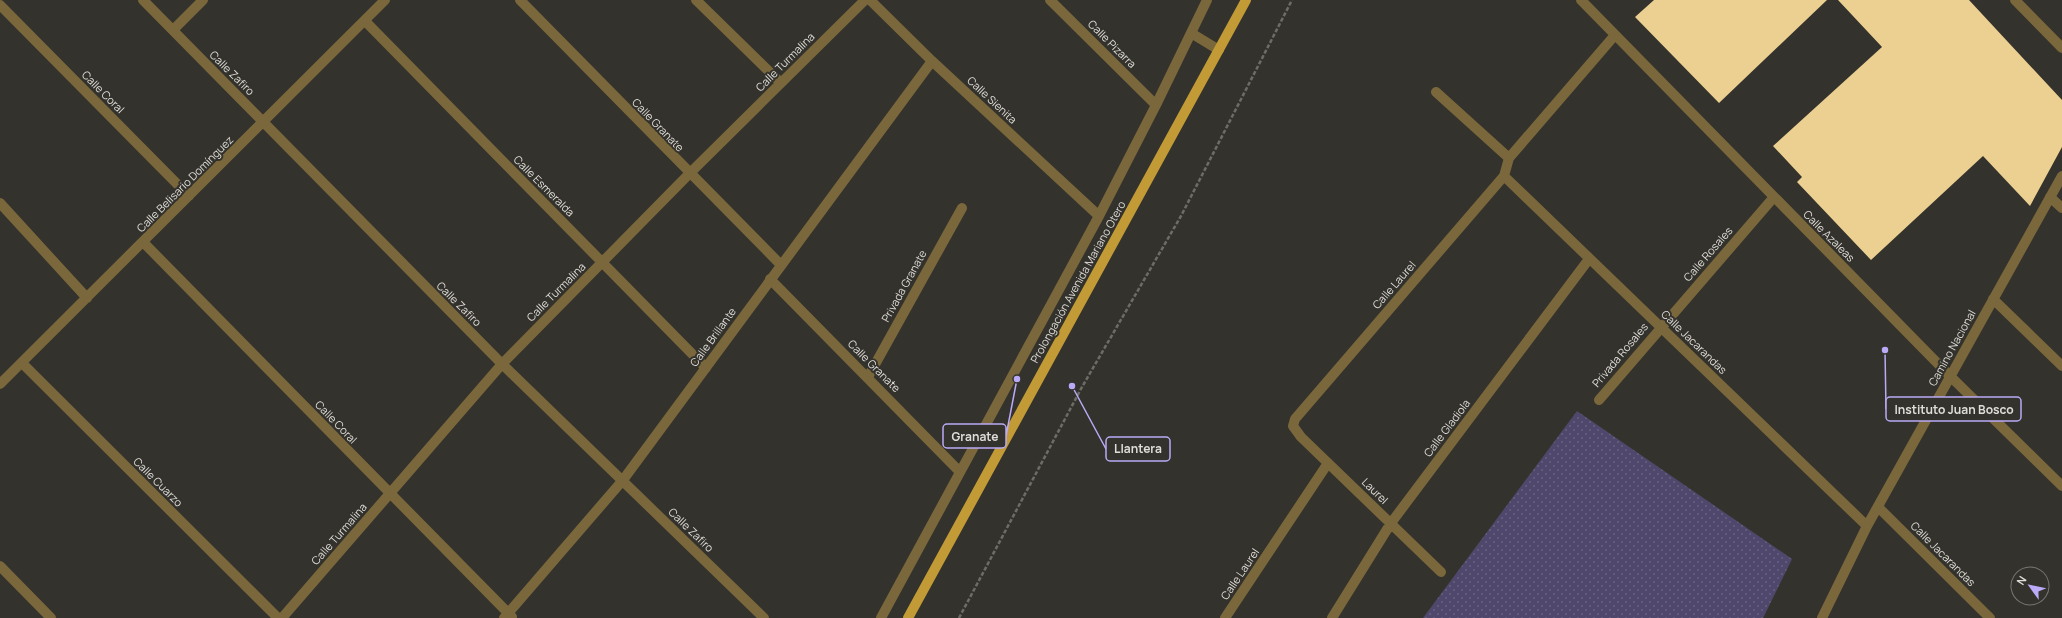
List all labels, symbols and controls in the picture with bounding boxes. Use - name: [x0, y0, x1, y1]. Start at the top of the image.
- street label: Calle Pizarra: [1085, 16, 1140, 71]
- street label: Calle Turmalina: [752, 29, 817, 94]
- street label: Calle Zafiro: [207, 47, 258, 99]
- street label: Calle Coral: [79, 67, 128, 116]
- street label: Calle Sienita: [964, 73, 1020, 127]
- street label: Calle Granate: [629, 95, 688, 155]
- street label: Calle Belisario Domínguez: [133, 132, 236, 235]
- street label: Calle Esmeralda: [511, 152, 578, 219]
- street label: Prolongación Avenida Mariano Otero: [1027, 198, 1129, 366]
- street label: Calle Azaleas: [1800, 207, 1859, 265]
- street label: Calle Rosales: [1680, 223, 1736, 284]
- street label: Privada Granate: [878, 247, 930, 324]
- street label: Calle Laurel: [1369, 258, 1419, 312]
- street label: Calle Turmalina: [523, 259, 588, 324]
- street label: Calle Zafiro: [434, 278, 485, 330]
- street label: Calle Brillante: [686, 304, 739, 369]
- street label: Calle Jacarandas: [1658, 306, 1731, 377]
- street label: Camino Nacional: [1924, 307, 1979, 389]
- street label: Privada Rosales: [1588, 319, 1651, 390]
- street label: Calle Granate: [845, 336, 904, 396]
- street label: Calle Gladiola: [1420, 396, 1473, 460]
- street label: Calle Coral: [312, 397, 361, 446]
- callout: Instituto Juan Bosco: [1886, 397, 2021, 421]
- text: Instituto Juan Bosco: [1894, 401, 2014, 418]
- callout: Granate: [943, 424, 1006, 448]
- text: Granate: [952, 428, 998, 445]
- callout: Llantera: [1106, 437, 1170, 461]
- text: Llantera: [1114, 440, 1162, 457]
- street label: Calle Cuarzo: [130, 454, 187, 510]
- street label: Laurel: [1359, 474, 1392, 507]
- street label: Calle Turmalina: [308, 500, 370, 568]
- street label: Calle Zafiro: [665, 504, 718, 555]
- street label: Calle Jacarandas: [1908, 518, 1979, 589]
- street label: Calle Laurel: [1217, 545, 1262, 602]
- north arrow: [2010, 566, 2050, 606]
- text: N: [2013, 573, 2030, 588]

